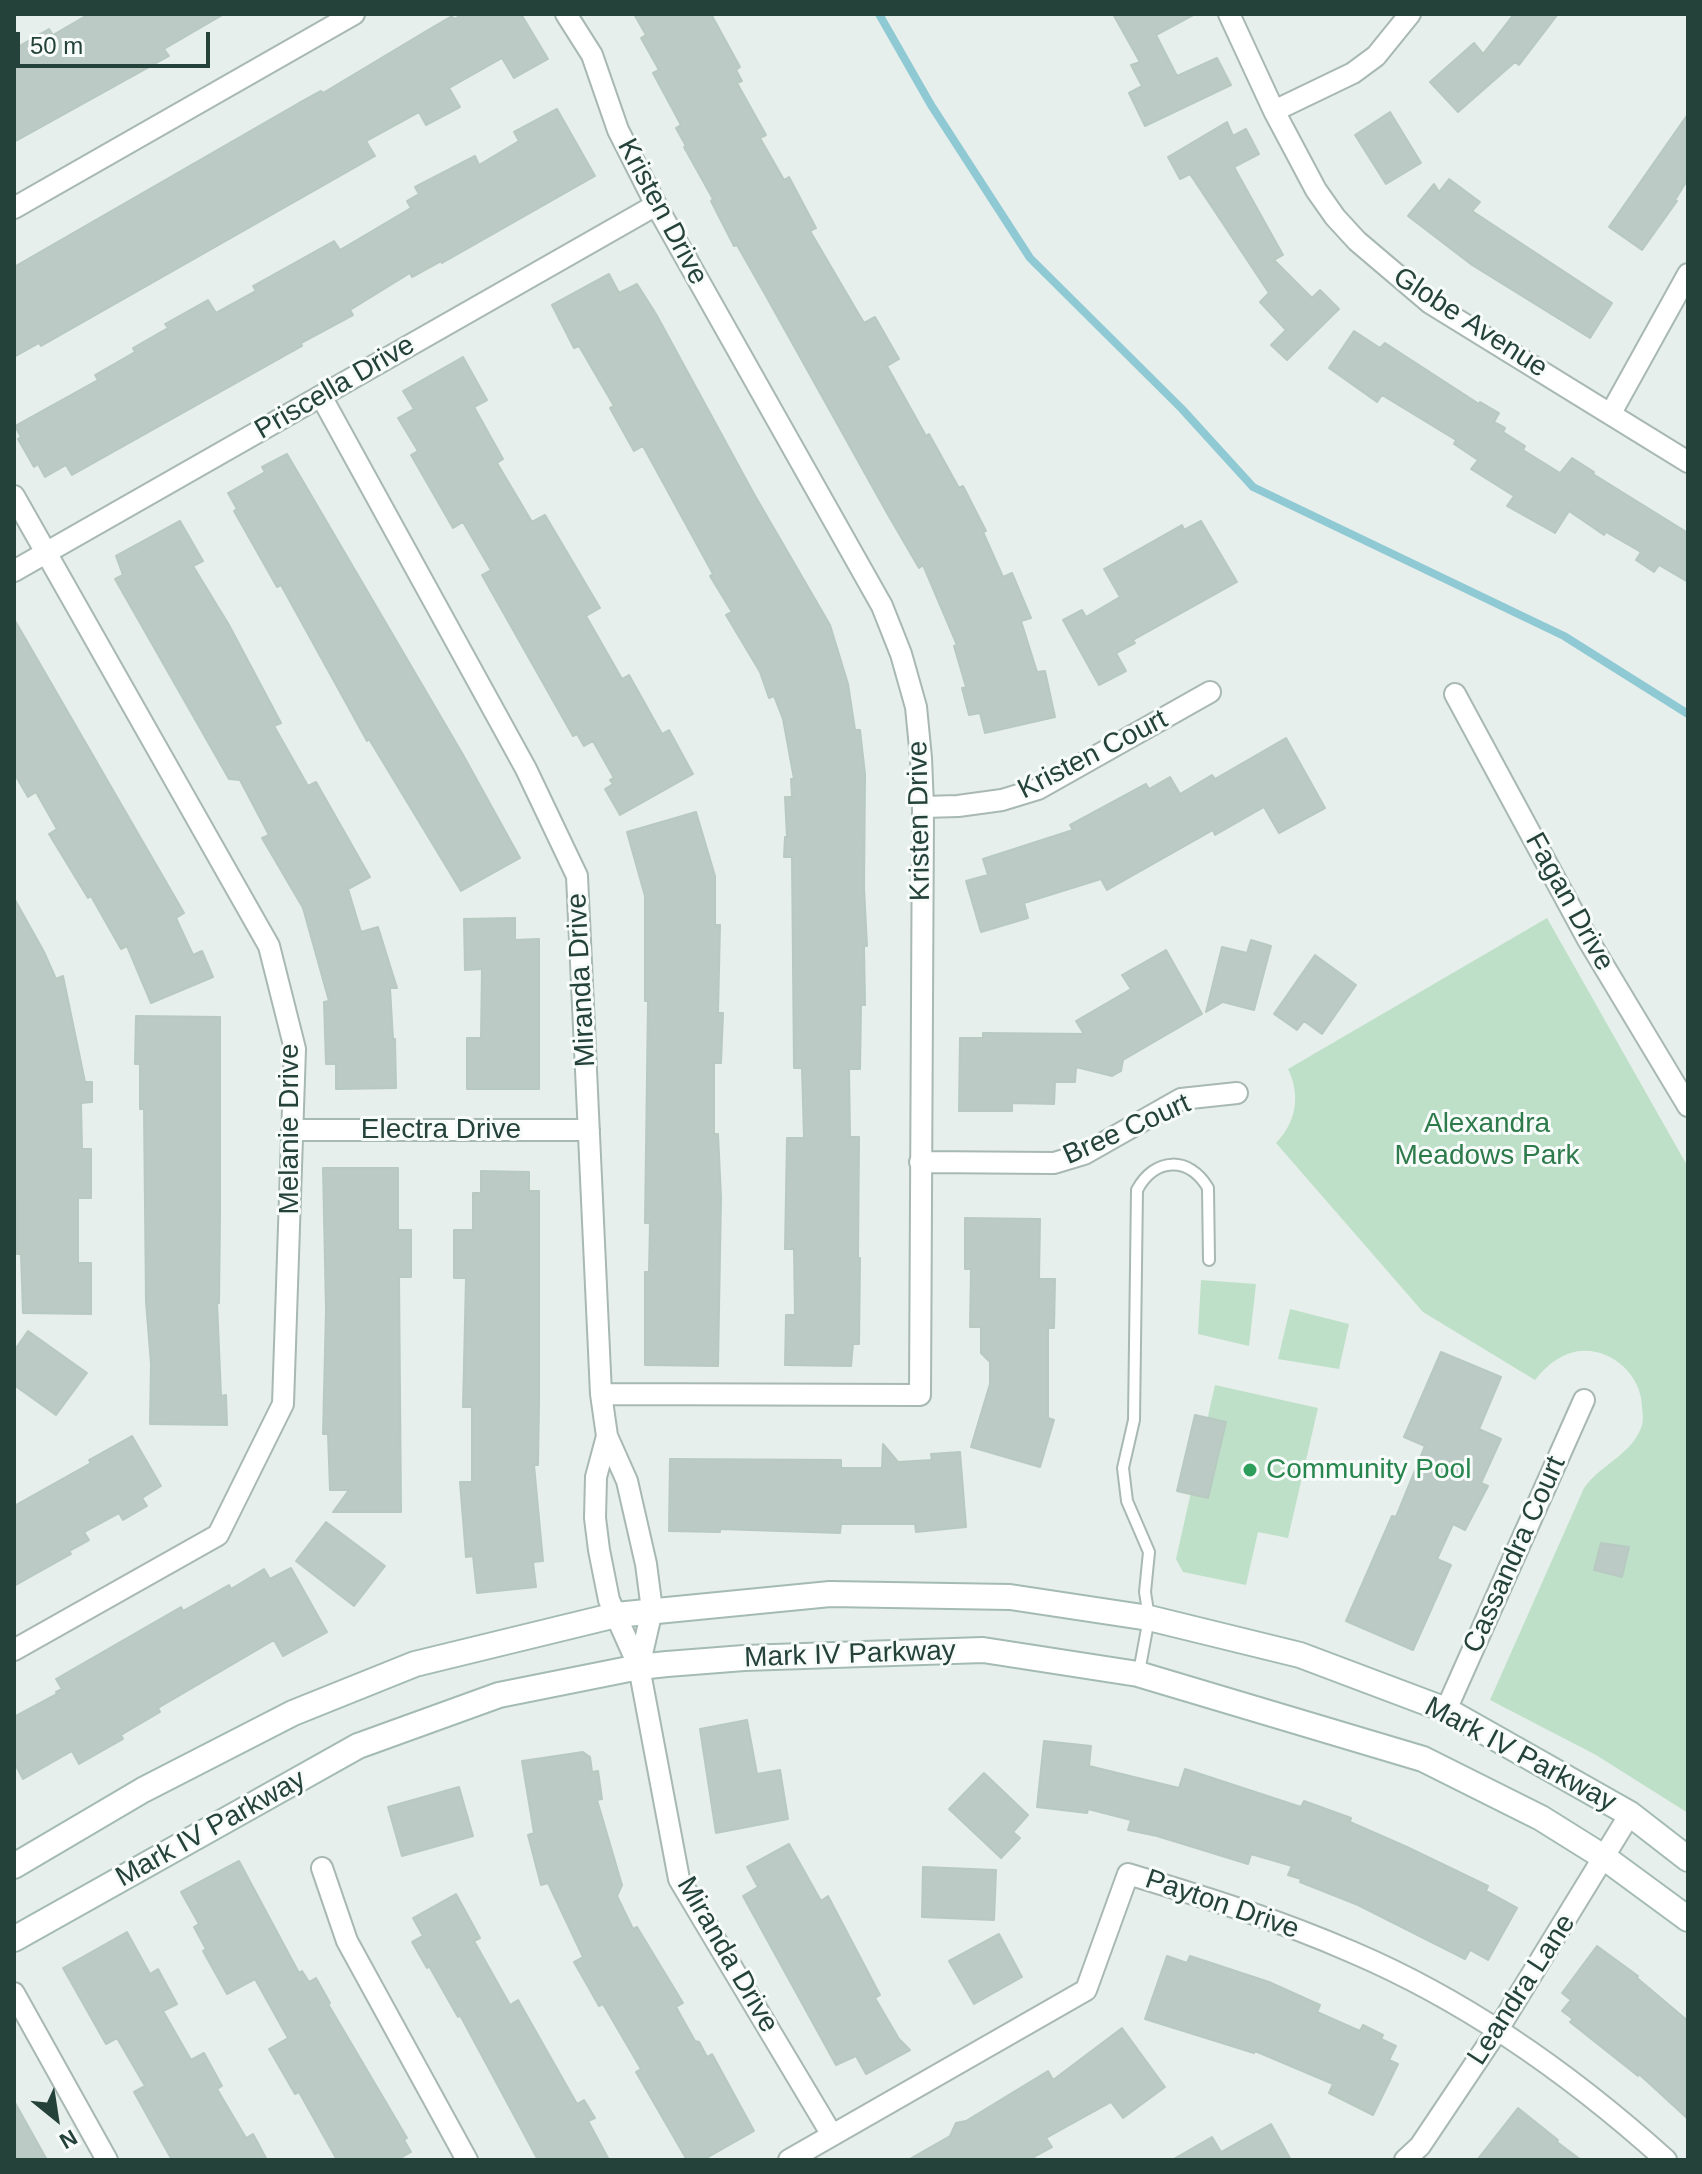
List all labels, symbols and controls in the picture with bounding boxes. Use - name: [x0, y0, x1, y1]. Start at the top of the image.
- scale bar: [20, 16, 214, 66]
- text: 50 m: [30, 32, 83, 59]
- street label: Kristen Drive: [610, 133, 714, 291]
- street label: Globe Avenue: [1387, 261, 1553, 385]
- street label: Priscella Drive: [249, 329, 421, 447]
- street label: Kristen Court: [1013, 703, 1173, 807]
- street label: Kristen Drive: [902, 741, 938, 901]
- street label: Fagan Drive: [1517, 827, 1621, 977]
- street label: Miranda Drive: [561, 892, 603, 1068]
- street label: Melanie Drive: [273, 1043, 307, 1215]
- street label: Bree Court: [1058, 1087, 1196, 1173]
- park label: Alexandra Meadows Park: [1394, 1107, 1580, 1173]
- street label: Electra Drive: [361, 1113, 521, 1147]
- street label: Cassandra Court: [1457, 1451, 1573, 1659]
- place label: Community Pool: [1266, 1453, 1471, 1487]
- marker: Community Pool: [1241, 1461, 1259, 1479]
- street label: Mark IV Parkway: [744, 1635, 956, 1675]
- street label: Mark IV Parkway: [1419, 1690, 1621, 1820]
- street label: Mark IV Parkway: [110, 1763, 312, 1895]
- street label: Payton Drive: [1141, 1863, 1303, 1947]
- street label: Miranda Drive: [669, 1871, 785, 2039]
- street label: Leandra Lane: [1461, 1908, 1583, 2072]
- north arrow: [16, 2078, 96, 2158]
- text: N: [55, 2124, 81, 2154]

